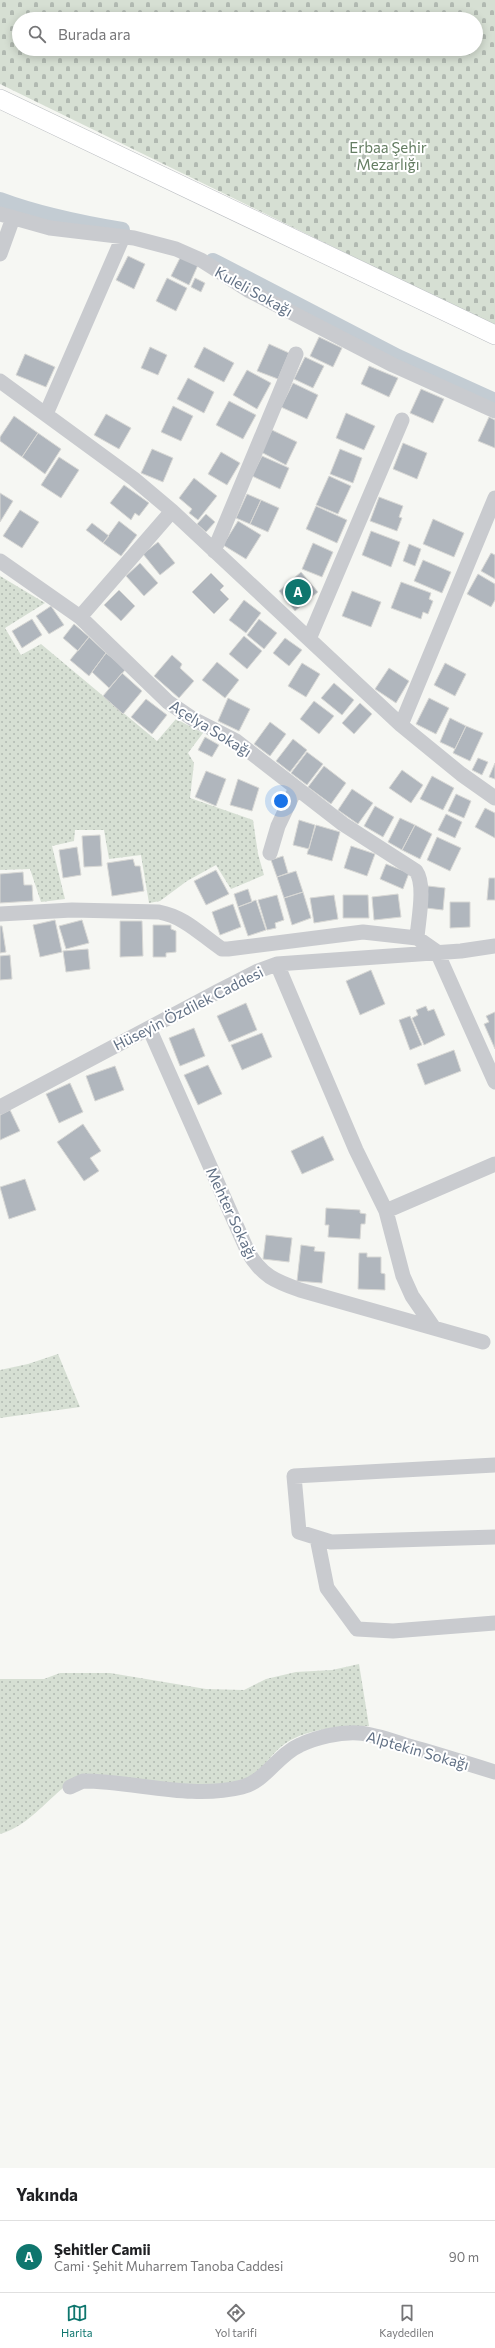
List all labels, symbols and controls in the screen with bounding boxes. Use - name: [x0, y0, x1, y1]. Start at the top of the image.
- search box: [12, 12, 483, 56]
- icon: search: [26, 23, 48, 45]
- text: Burada ara: [58, 25, 131, 43]
- park label: Erbaa Şehir Mezarlığı: [349, 138, 427, 173]
- street label: Kuleli Sokağı: [212, 262, 296, 320]
- pin: A: [285, 577, 311, 607]
- street label: Açelya Sokağı: [167, 696, 255, 760]
- your location: [271, 791, 291, 811]
- street label: Hüseyin Özdilek Caddesi: [110, 962, 266, 1054]
- street label: Mehter Sokağı: [203, 1164, 261, 1262]
- street label: Alptekin Sokağı: [365, 1727, 471, 1773]
- text: Yakında: [16, 2184, 78, 2205]
- text: Şehitler Camii: [54, 2240, 151, 2258]
- text: A: [24, 2249, 34, 2265]
- text: 90 m: [449, 2249, 479, 2265]
- text: Cami · Şehit Muharrem Tanoba Caddesi: [54, 2258, 283, 2274]
- tab: Harita: [61, 2302, 93, 2339]
- tab: Yol tarifi: [215, 2302, 257, 2339]
- tab: Kaydedilen: [379, 2302, 434, 2339]

